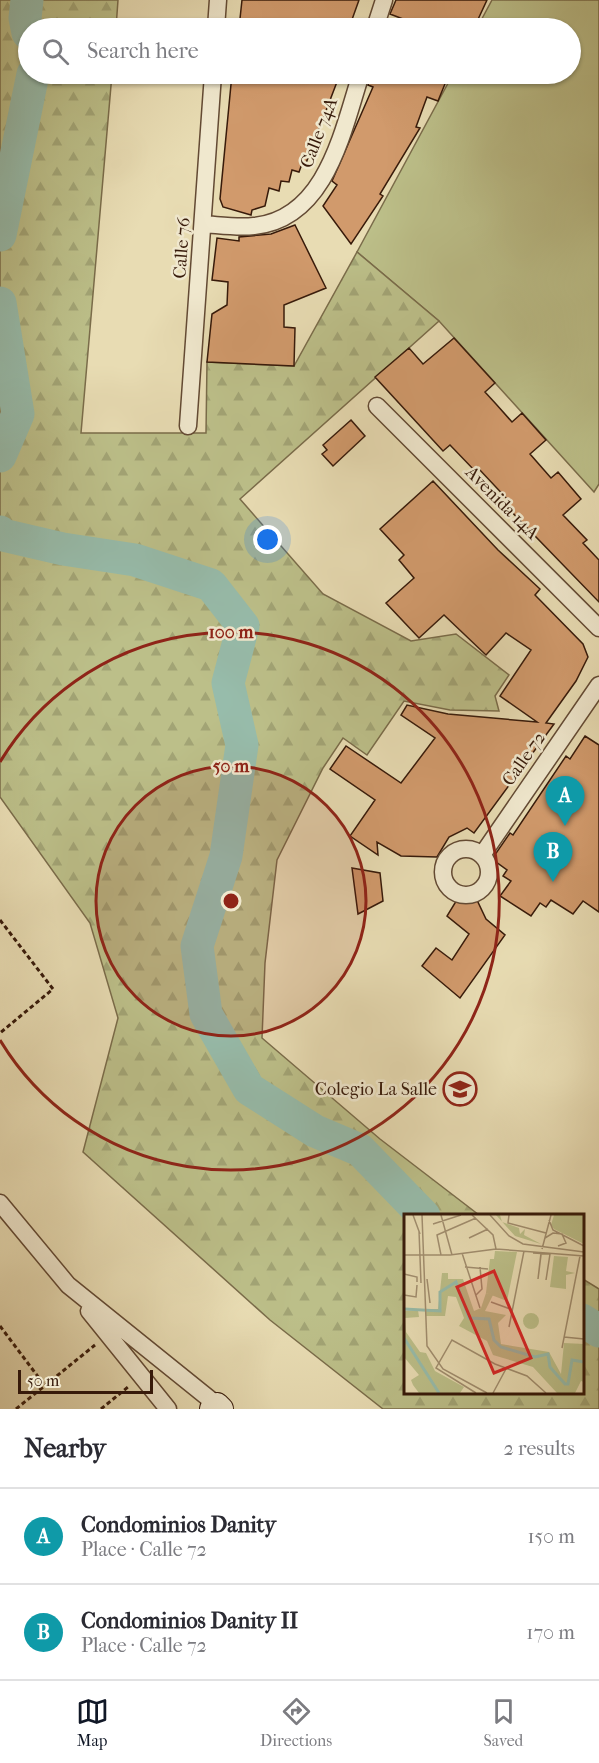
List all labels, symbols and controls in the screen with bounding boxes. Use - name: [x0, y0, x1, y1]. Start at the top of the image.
- search box: [18, 18, 581, 84]
- icon: search: [39, 35, 72, 68]
- text: Search here: [87, 38, 199, 64]
- street label: Calle 74A: [296, 95, 342, 171]
- street label: Calle 76: [169, 216, 195, 279]
- street label: Avenida 14A: [460, 461, 543, 544]
- your location: [253, 525, 282, 554]
- text: 100 m: [208, 622, 255, 643]
- street label: Calle 72: [498, 728, 550, 790]
- text: 50 m: [213, 756, 250, 777]
- pin: A: [546, 776, 584, 826]
- pin: B: [534, 832, 572, 882]
- centre of rings: [221, 891, 241, 911]
- school or university icon: Colegio La Salle: [442, 1071, 478, 1107]
- place label: Colegio La Salle: [315, 1079, 437, 1100]
- inset map: [404, 1214, 584, 1394]
- scale bar: [18, 1367, 153, 1394]
- text: 50 m: [27, 1371, 59, 1390]
- text: Nearby: [24, 1433, 106, 1464]
- text: 2 results: [504, 1437, 575, 1460]
- text: Condominios Danity: [81, 1512, 276, 1538]
- text: A: [37, 1525, 50, 1548]
- text: 150 m: [527, 1525, 575, 1548]
- text: Place · Calle 72: [81, 1538, 207, 1561]
- text: Condominios Danity II: [81, 1608, 298, 1634]
- text: B: [37, 1621, 50, 1644]
- text: 170 m: [526, 1621, 575, 1644]
- text: Place · Calle 72: [81, 1634, 207, 1657]
- tab: Map: [76, 1695, 109, 1750]
- tab: Directions: [260, 1695, 332, 1750]
- tab: Saved: [484, 1695, 523, 1750]

